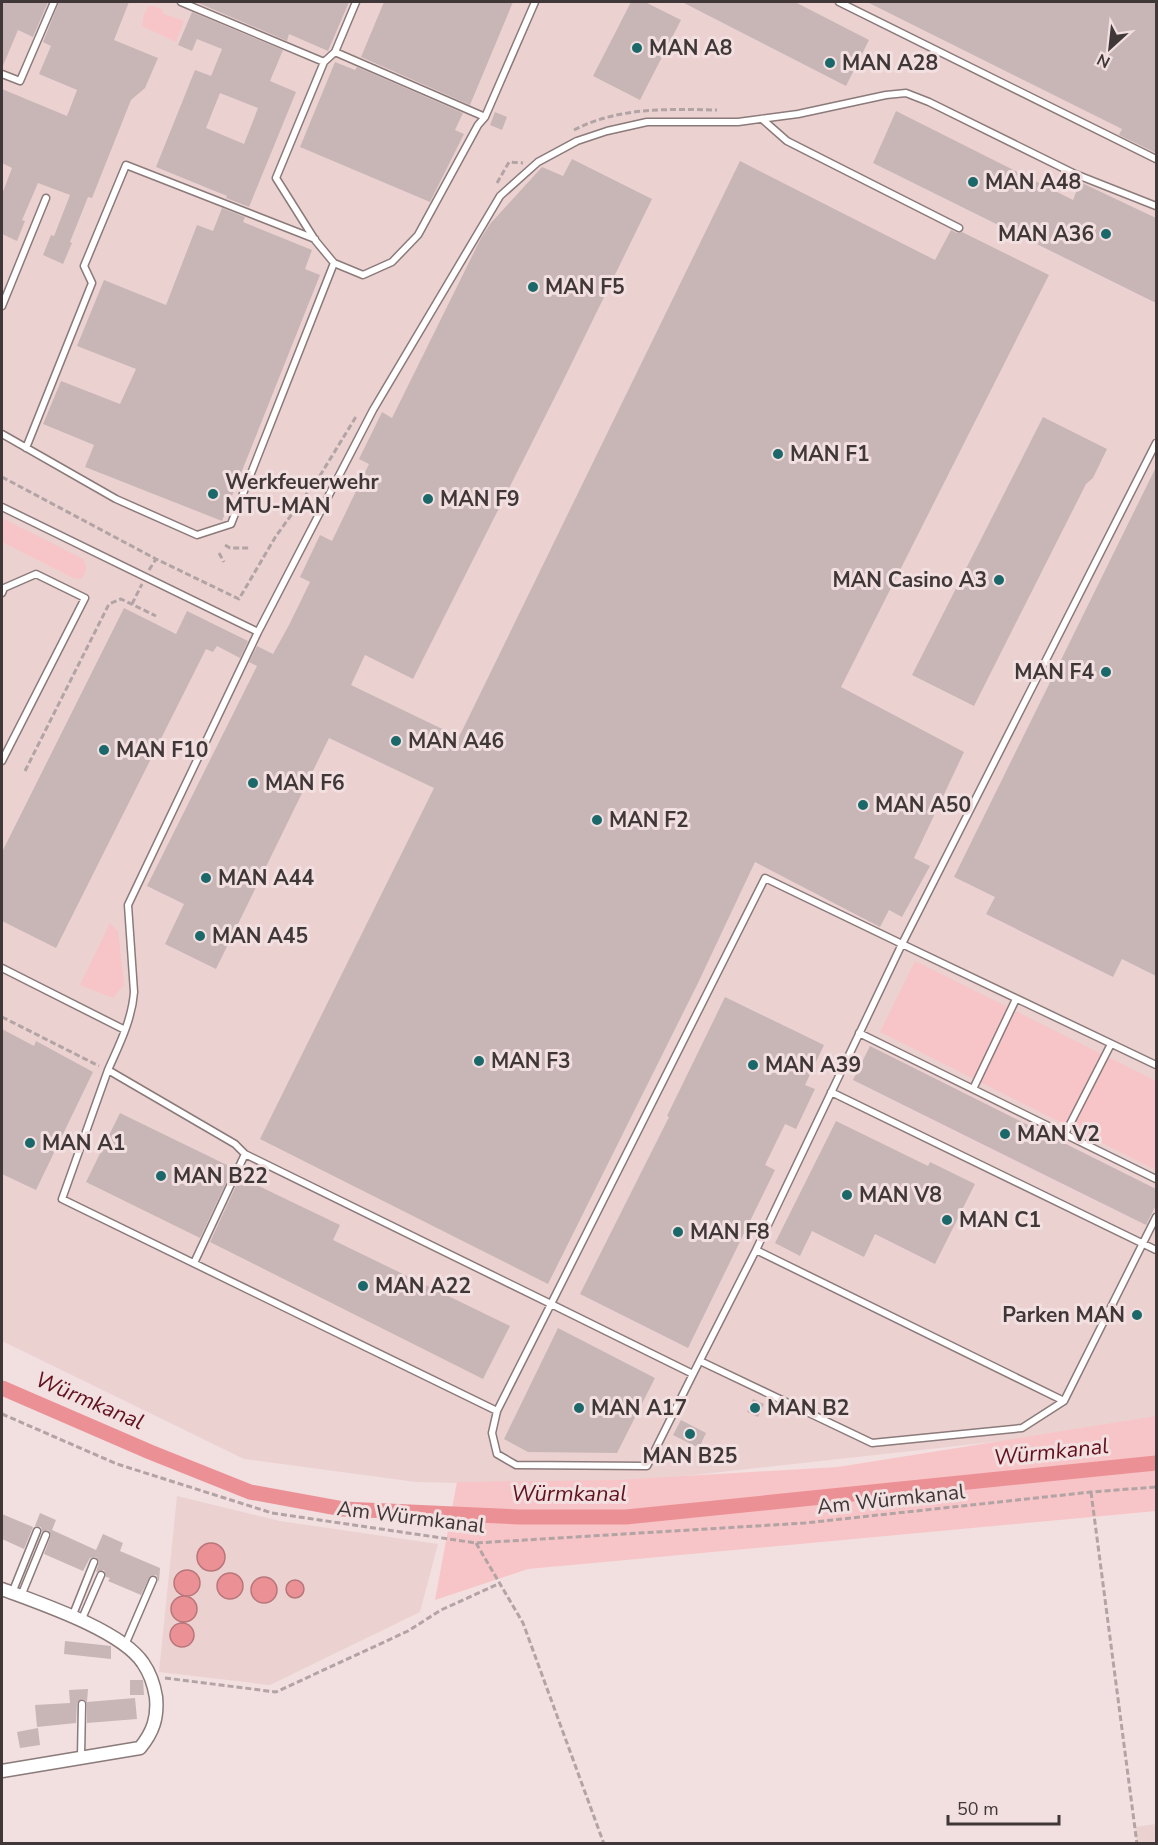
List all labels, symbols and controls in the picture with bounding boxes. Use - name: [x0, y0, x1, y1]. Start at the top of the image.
- north arrow: [1080, 18, 1140, 78]
- place label: MAN A8: [649, 34, 732, 62]
- marker: MAN A8: [630, 41, 644, 55]
- text: N: [1093, 48, 1114, 73]
- place label: MAN A28: [842, 49, 938, 77]
- marker: MAN A28: [823, 56, 837, 70]
- place label: MAN A48: [985, 168, 1081, 196]
- marker: MAN A48: [966, 175, 980, 189]
- place label: MAN A36: [998, 220, 1094, 248]
- marker: MAN A36: [1099, 227, 1113, 241]
- place label: MAN F5: [545, 273, 625, 301]
- marker: MAN F5: [526, 280, 540, 294]
- place label: MAN F1: [790, 440, 870, 468]
- marker: MAN F1: [771, 447, 785, 461]
- place label: Werkfeuerwehr MTU-MAN: [225, 468, 379, 520]
- place label: MAN F9: [440, 485, 520, 513]
- marker: Werkfeuerwehr MTU-MAN: [206, 487, 220, 501]
- marker: MAN F9: [421, 492, 435, 506]
- place label: MAN Casino A3: [833, 566, 987, 594]
- marker: MAN Casino A3: [992, 573, 1006, 587]
- place label: MAN F4: [1014, 658, 1094, 686]
- marker: MAN F4: [1099, 665, 1113, 679]
- place label: MAN A46: [408, 727, 504, 755]
- marker: MAN A46: [389, 734, 403, 748]
- place label: MAN F10: [116, 736, 208, 764]
- marker: MAN F10: [97, 743, 111, 757]
- place label: MAN F6: [265, 769, 345, 797]
- marker: MAN F6: [246, 776, 260, 790]
- place label: MAN A50: [875, 791, 971, 819]
- marker: MAN A50: [856, 798, 870, 812]
- place label: MAN F2: [609, 806, 689, 834]
- marker: MAN F2: [590, 813, 604, 827]
- place label: MAN A44: [218, 864, 314, 892]
- marker: MAN A44: [199, 871, 213, 885]
- place label: MAN A45: [212, 922, 308, 950]
- marker: MAN A45: [193, 929, 207, 943]
- place label: MAN F3: [491, 1047, 571, 1075]
- place label: MAN A39: [765, 1051, 861, 1079]
- marker: MAN F3: [472, 1054, 486, 1068]
- marker: MAN A39: [746, 1058, 760, 1072]
- place label: MAN V2: [1017, 1120, 1100, 1148]
- marker: MAN V2: [998, 1127, 1012, 1141]
- place label: MAN A1: [42, 1129, 125, 1157]
- marker: MAN A1: [23, 1136, 37, 1150]
- place label: MAN B22: [173, 1162, 268, 1190]
- marker: MAN B22: [154, 1169, 168, 1183]
- place label: MAN V8: [859, 1181, 942, 1209]
- marker: MAN V8: [840, 1188, 854, 1202]
- place label: MAN C1: [959, 1206, 1041, 1234]
- marker: MAN C1: [940, 1213, 954, 1227]
- place label: MAN F8: [690, 1218, 770, 1246]
- marker: MAN F8: [671, 1225, 685, 1239]
- place label: MAN A22: [375, 1272, 471, 1300]
- marker: MAN A22: [356, 1279, 370, 1293]
- place label: Parken MAN: [1002, 1301, 1125, 1329]
- marker: Parken MAN: [1130, 1308, 1144, 1322]
- water label: Würmkanal: [31, 1365, 149, 1437]
- place label: MAN A17: [591, 1394, 687, 1422]
- place label: MAN B2: [767, 1394, 849, 1422]
- marker: MAN A17: [572, 1401, 586, 1415]
- marker: MAN B2: [748, 1401, 762, 1415]
- marker: MAN B25: [683, 1427, 697, 1441]
- water label: Würmkanal: [992, 1431, 1110, 1473]
- place label: MAN B25: [643, 1442, 737, 1470]
- street label: Am Würmkanal: [816, 1477, 967, 1521]
- water label: Würmkanal: [511, 1479, 627, 1509]
- street label: Am Würmkanal: [335, 1494, 487, 1540]
- scale bar: [948, 1788, 1059, 1826]
- text: 50 m: [957, 1797, 999, 1821]

